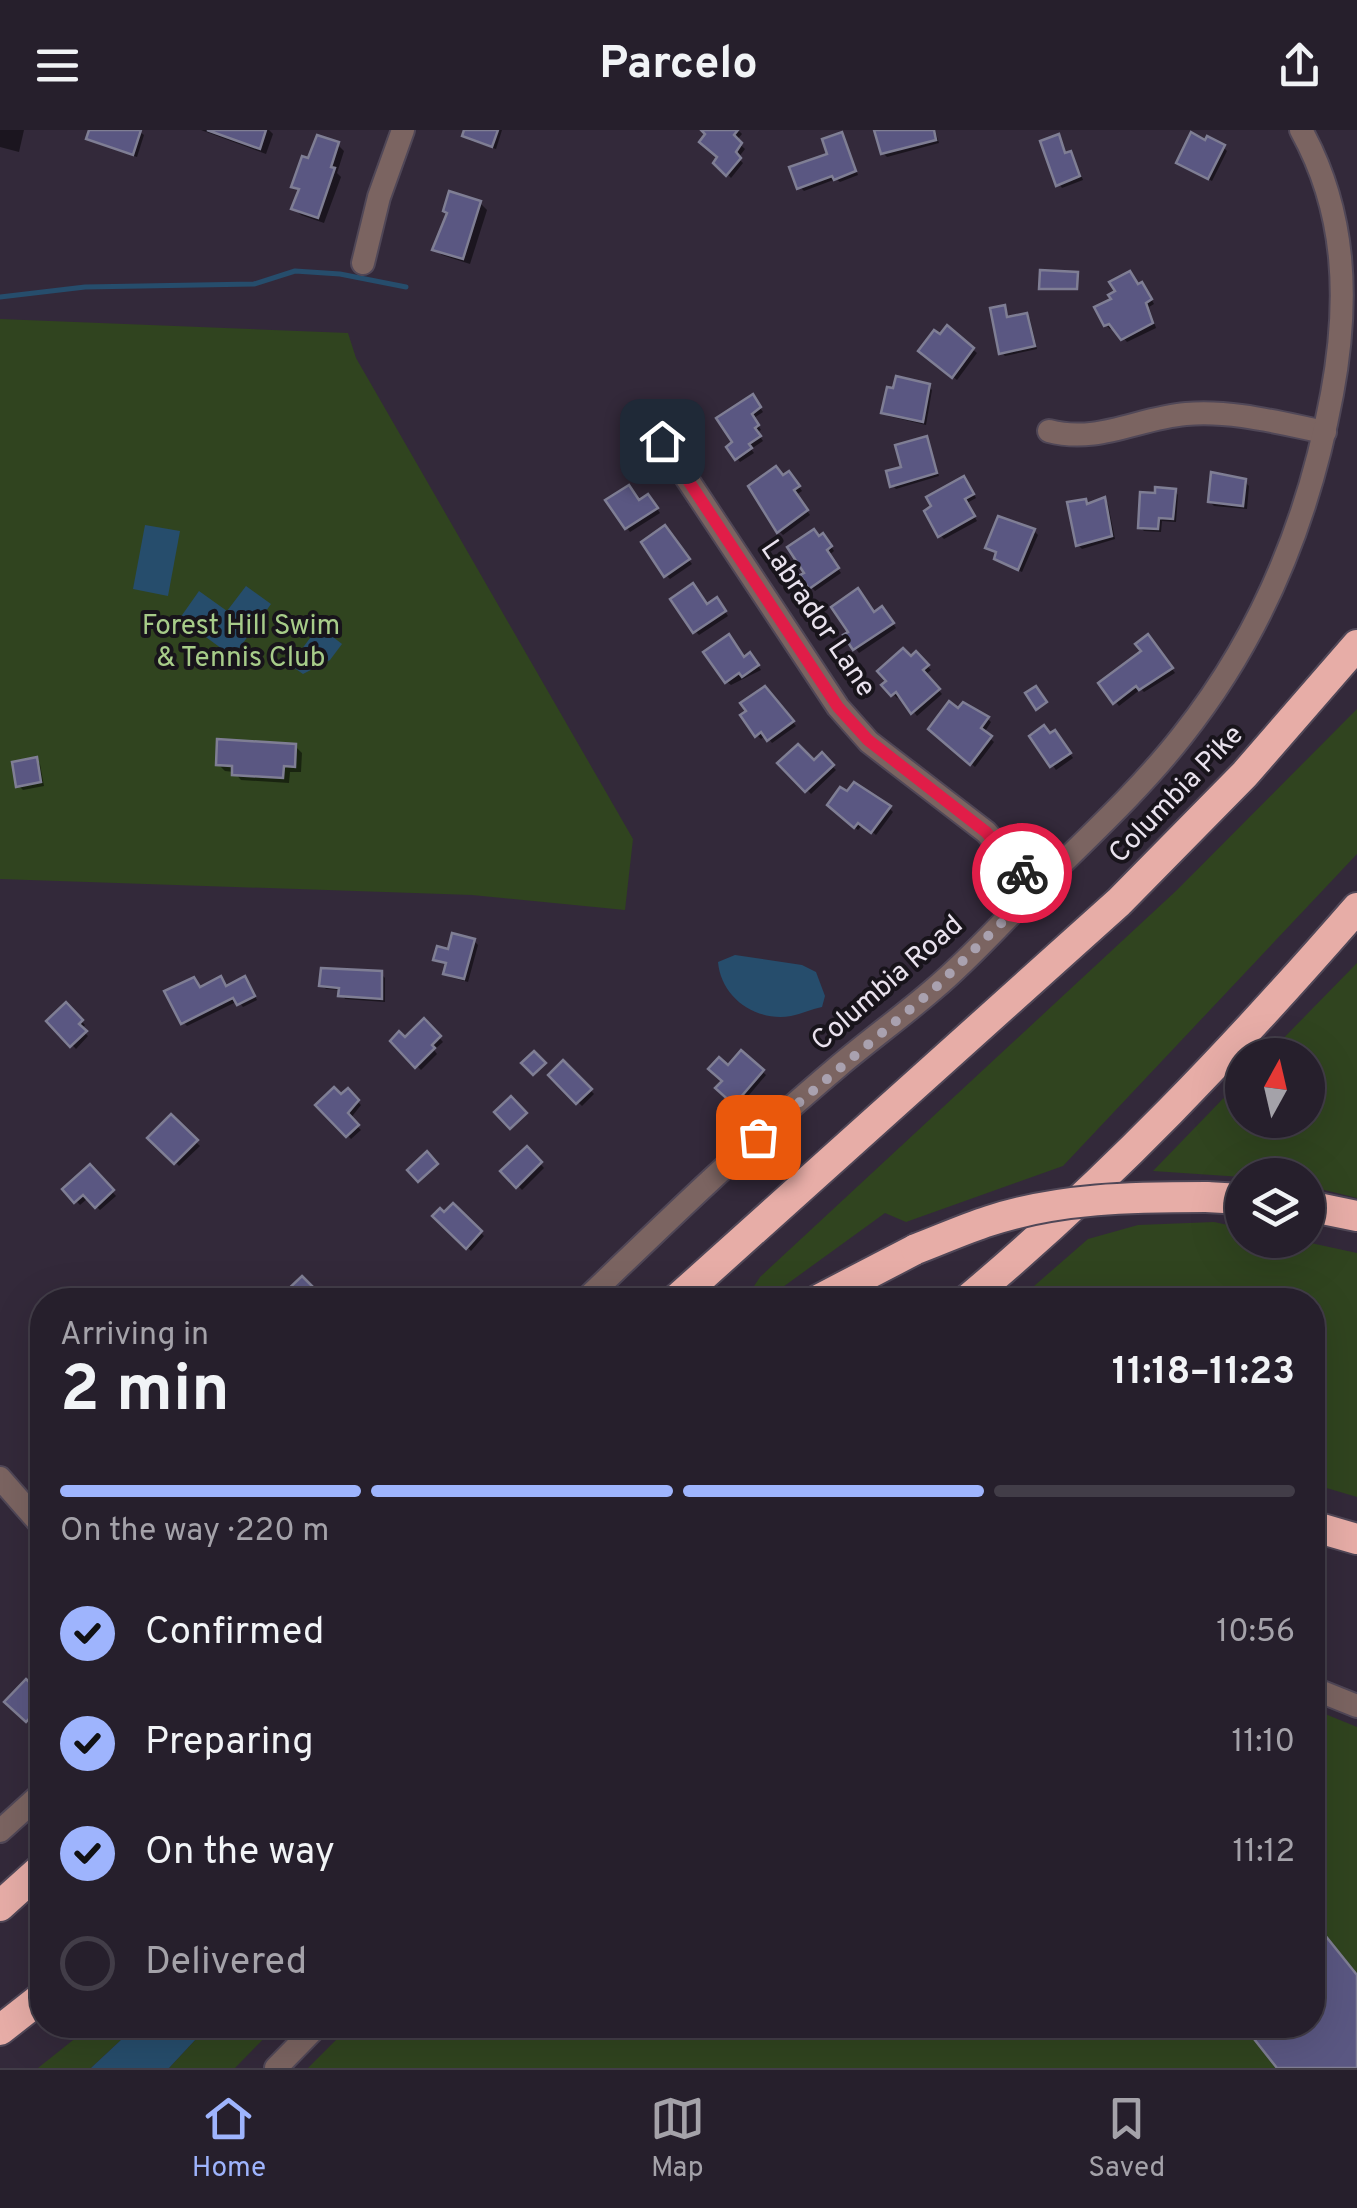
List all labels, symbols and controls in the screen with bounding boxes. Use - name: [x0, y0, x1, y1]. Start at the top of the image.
- text: Parcelo: [599, 37, 758, 94]
- icon: menu: [30, 38, 85, 93]
- icon: share: [1272, 38, 1327, 93]
- pin: [620, 399, 705, 484]
- icon: home: [635, 414, 690, 469]
- street label: Labrador Lane: [751, 533, 883, 705]
- park label: Forest Hill Swim & Tennis Club: [142, 609, 340, 677]
- street label: Columbia Pike: [1102, 718, 1252, 872]
- courier: [972, 823, 1072, 923]
- icon: bike: [995, 846, 1050, 901]
- street label: Columbia Road: [805, 908, 971, 1060]
- north arrow: [1225, 1038, 1325, 1138]
- map controls: [1225, 1038, 1325, 1258]
- pin: [716, 1095, 801, 1180]
- icon: bag: [731, 1110, 786, 1165]
- button: layers: [1225, 1158, 1325, 1258]
- text: Arriving in: [60, 1316, 209, 1356]
- text: 11:18–11:23: [1112, 1349, 1295, 1398]
- text: 2 min: [60, 1352, 230, 1434]
- text: On the way · 220 m: [60, 1512, 329, 1552]
- icon: check: [60, 1606, 115, 1661]
- text: Confirmed: [145, 1609, 324, 1658]
- text: 10:56: [1216, 1613, 1295, 1653]
- icon: check: [60, 1716, 115, 1771]
- text: Preparing: [145, 1719, 314, 1768]
- text: 11:10: [1231, 1723, 1295, 1763]
- icon: check: [60, 1826, 115, 1881]
- text: On the way: [145, 1829, 335, 1878]
- text: 11:12: [1232, 1833, 1295, 1873]
- text: Delivered: [145, 1939, 307, 1988]
- tab: Home: [192, 2091, 266, 2187]
- tab: Map: [650, 2091, 705, 2187]
- tab: Saved: [1088, 2091, 1165, 2187]

